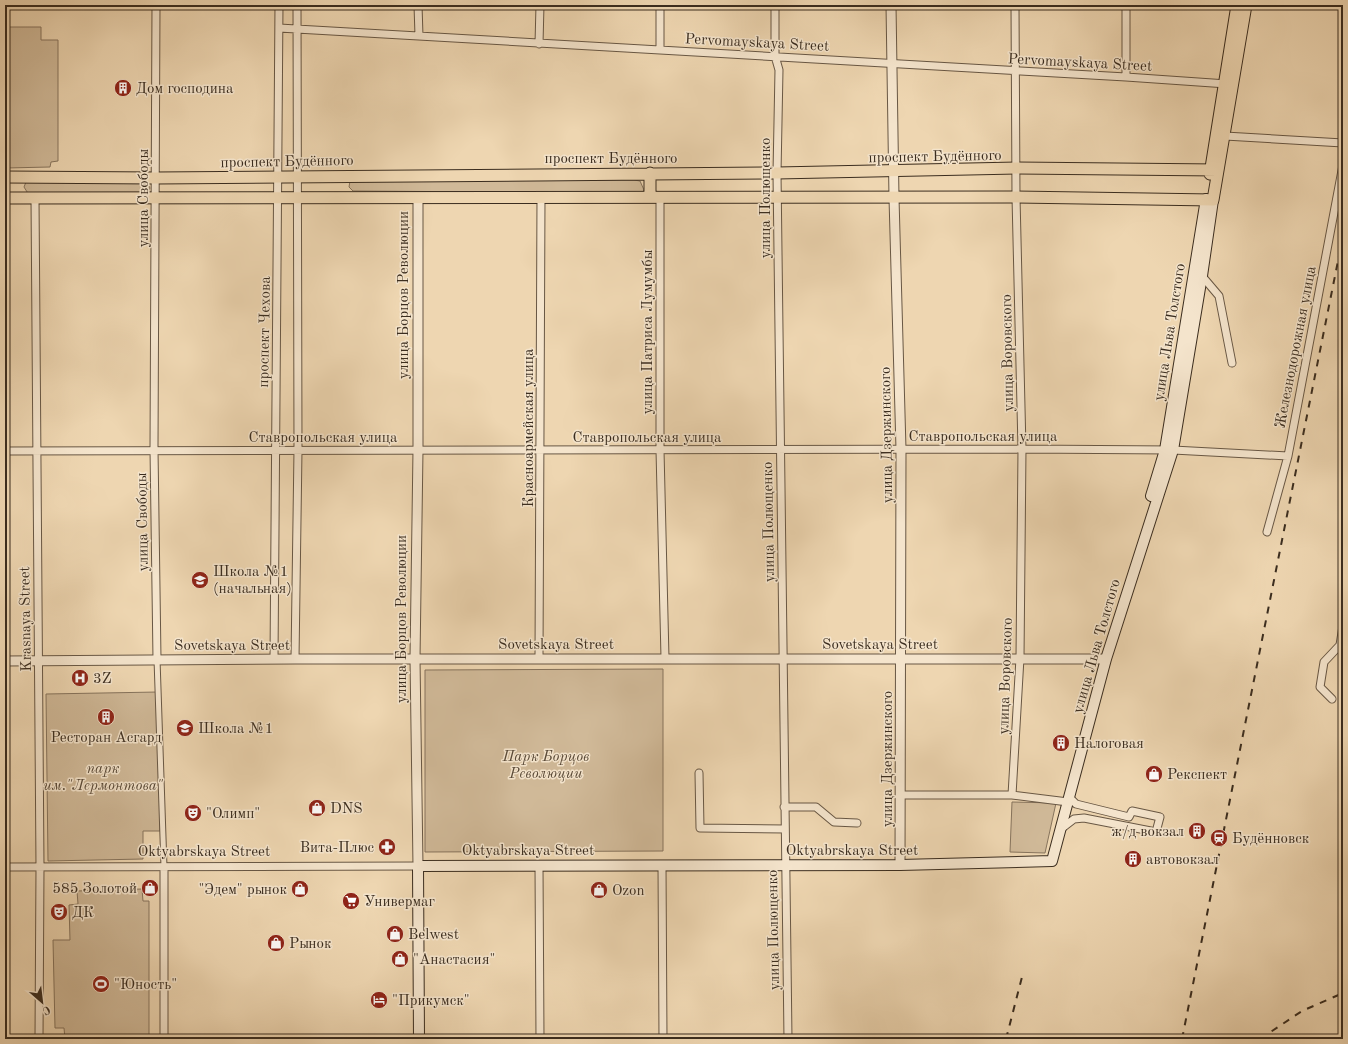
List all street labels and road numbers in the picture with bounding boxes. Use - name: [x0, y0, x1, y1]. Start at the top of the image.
- street label: Pervomayskaya Street: [684, 32, 829, 55]
- street label: Pervomayskaya Street: [1007, 52, 1152, 75]
- street label: улица Полющенко: [759, 138, 774, 258]
- street label: улица Свободы: [137, 148, 152, 247]
- street label: проспект Будённого: [868, 149, 1002, 166]
- street label: проспект Будённого: [544, 152, 678, 167]
- street label: проспект Будённого: [220, 154, 354, 171]
- street label: улица Борцов Революции: [397, 211, 412, 379]
- street label: улица Патриса Лумумбы: [641, 249, 656, 415]
- street label: улица Льва Толстого: [1152, 262, 1189, 402]
- street label: Железнодорожная улица: [1273, 264, 1320, 430]
- street label: проспект Чехова: [257, 276, 274, 388]
- street label: улица Воровского: [1000, 294, 1017, 412]
- street label: Красноармейская улица: [522, 348, 537, 507]
- street label: улица Дзержинского: [879, 367, 896, 503]
- street label: Ставропольская улица: [908, 430, 1058, 445]
- street label: Ставропольская улица: [248, 431, 398, 446]
- street label: Ставропольская улица: [572, 431, 722, 446]
- street label: улица Полющенко: [761, 461, 778, 583]
- street label: улица Свободы: [135, 472, 152, 572]
- street label: улица Борцов Революции: [395, 535, 410, 703]
- street label: Krasnaya Street: [18, 566, 35, 672]
- street label: улица Льва Толстого: [1071, 578, 1124, 715]
- street label: улица Воровского: [997, 617, 1016, 735]
- street label: Sovetskaya Street: [498, 638, 614, 653]
- street label: Sovetskaya Street: [822, 638, 938, 653]
- street label: Sovetskaya Street: [174, 639, 290, 654]
- street label: улица Дзержинского: [881, 691, 896, 827]
- street label: Oktyabrskaya Street: [462, 844, 594, 859]
- street label: Oktyabrskaya Street: [786, 844, 918, 859]
- street label: Oktyabrskaya Street: [138, 845, 270, 860]
- street label: улица Полющенко: [766, 869, 783, 991]

